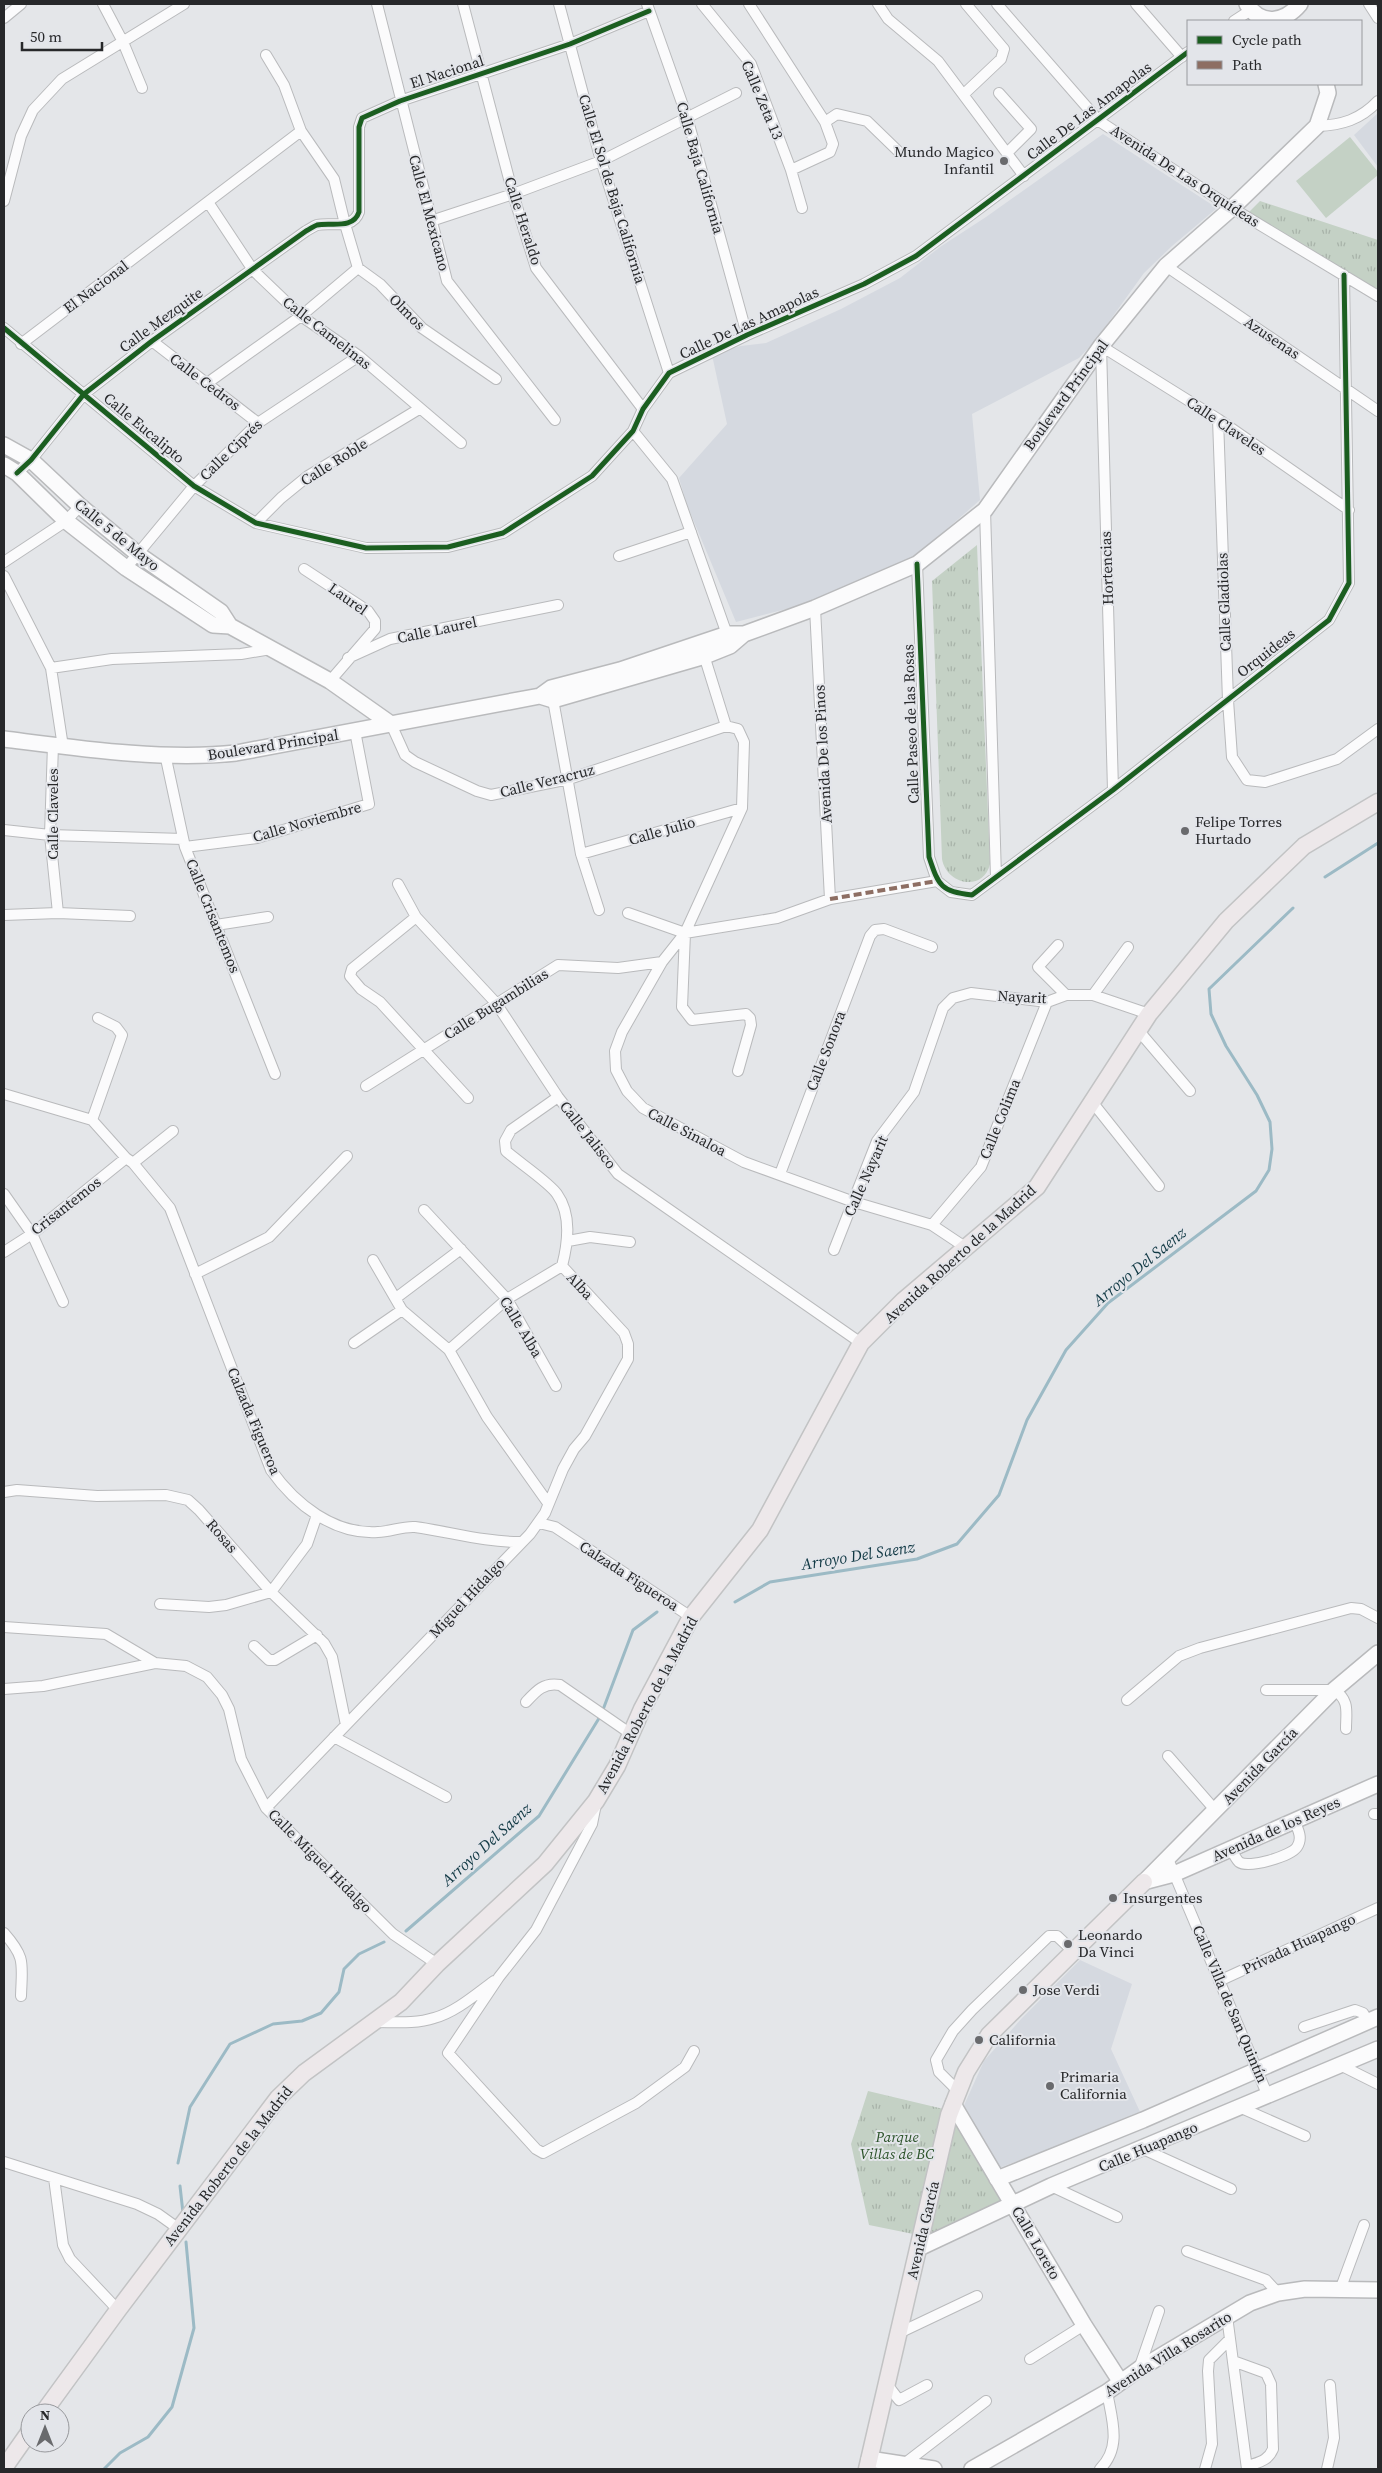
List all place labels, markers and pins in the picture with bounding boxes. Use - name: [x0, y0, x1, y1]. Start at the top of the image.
- place label: Mundo Magico Infantil: [894, 141, 995, 179]
- marker: Mundo Magico Infantil: [998, 155, 1010, 167]
- place label: Felipe Torres Hurtado: [1195, 811, 1282, 849]
- marker: Felipe Torres Hurtado: [1179, 825, 1191, 837]
- place label: Insurgentes: [1123, 1887, 1202, 1908]
- marker: Insurgentes: [1107, 1892, 1119, 1904]
- place label: Leonardo Da Vinci: [1078, 1924, 1142, 1962]
- marker: Leonardo Da Vinci: [1062, 1938, 1074, 1950]
- place label: Jose Verdi: [1032, 1979, 1100, 2000]
- marker: Jose Verdi: [1017, 1984, 1029, 1996]
- place label: California: [989, 2029, 1056, 2050]
- marker: California: [973, 2034, 985, 2046]
- place label: Primaria California: [1060, 2066, 1127, 2104]
- marker: Primaria California: [1044, 2080, 1056, 2092]

